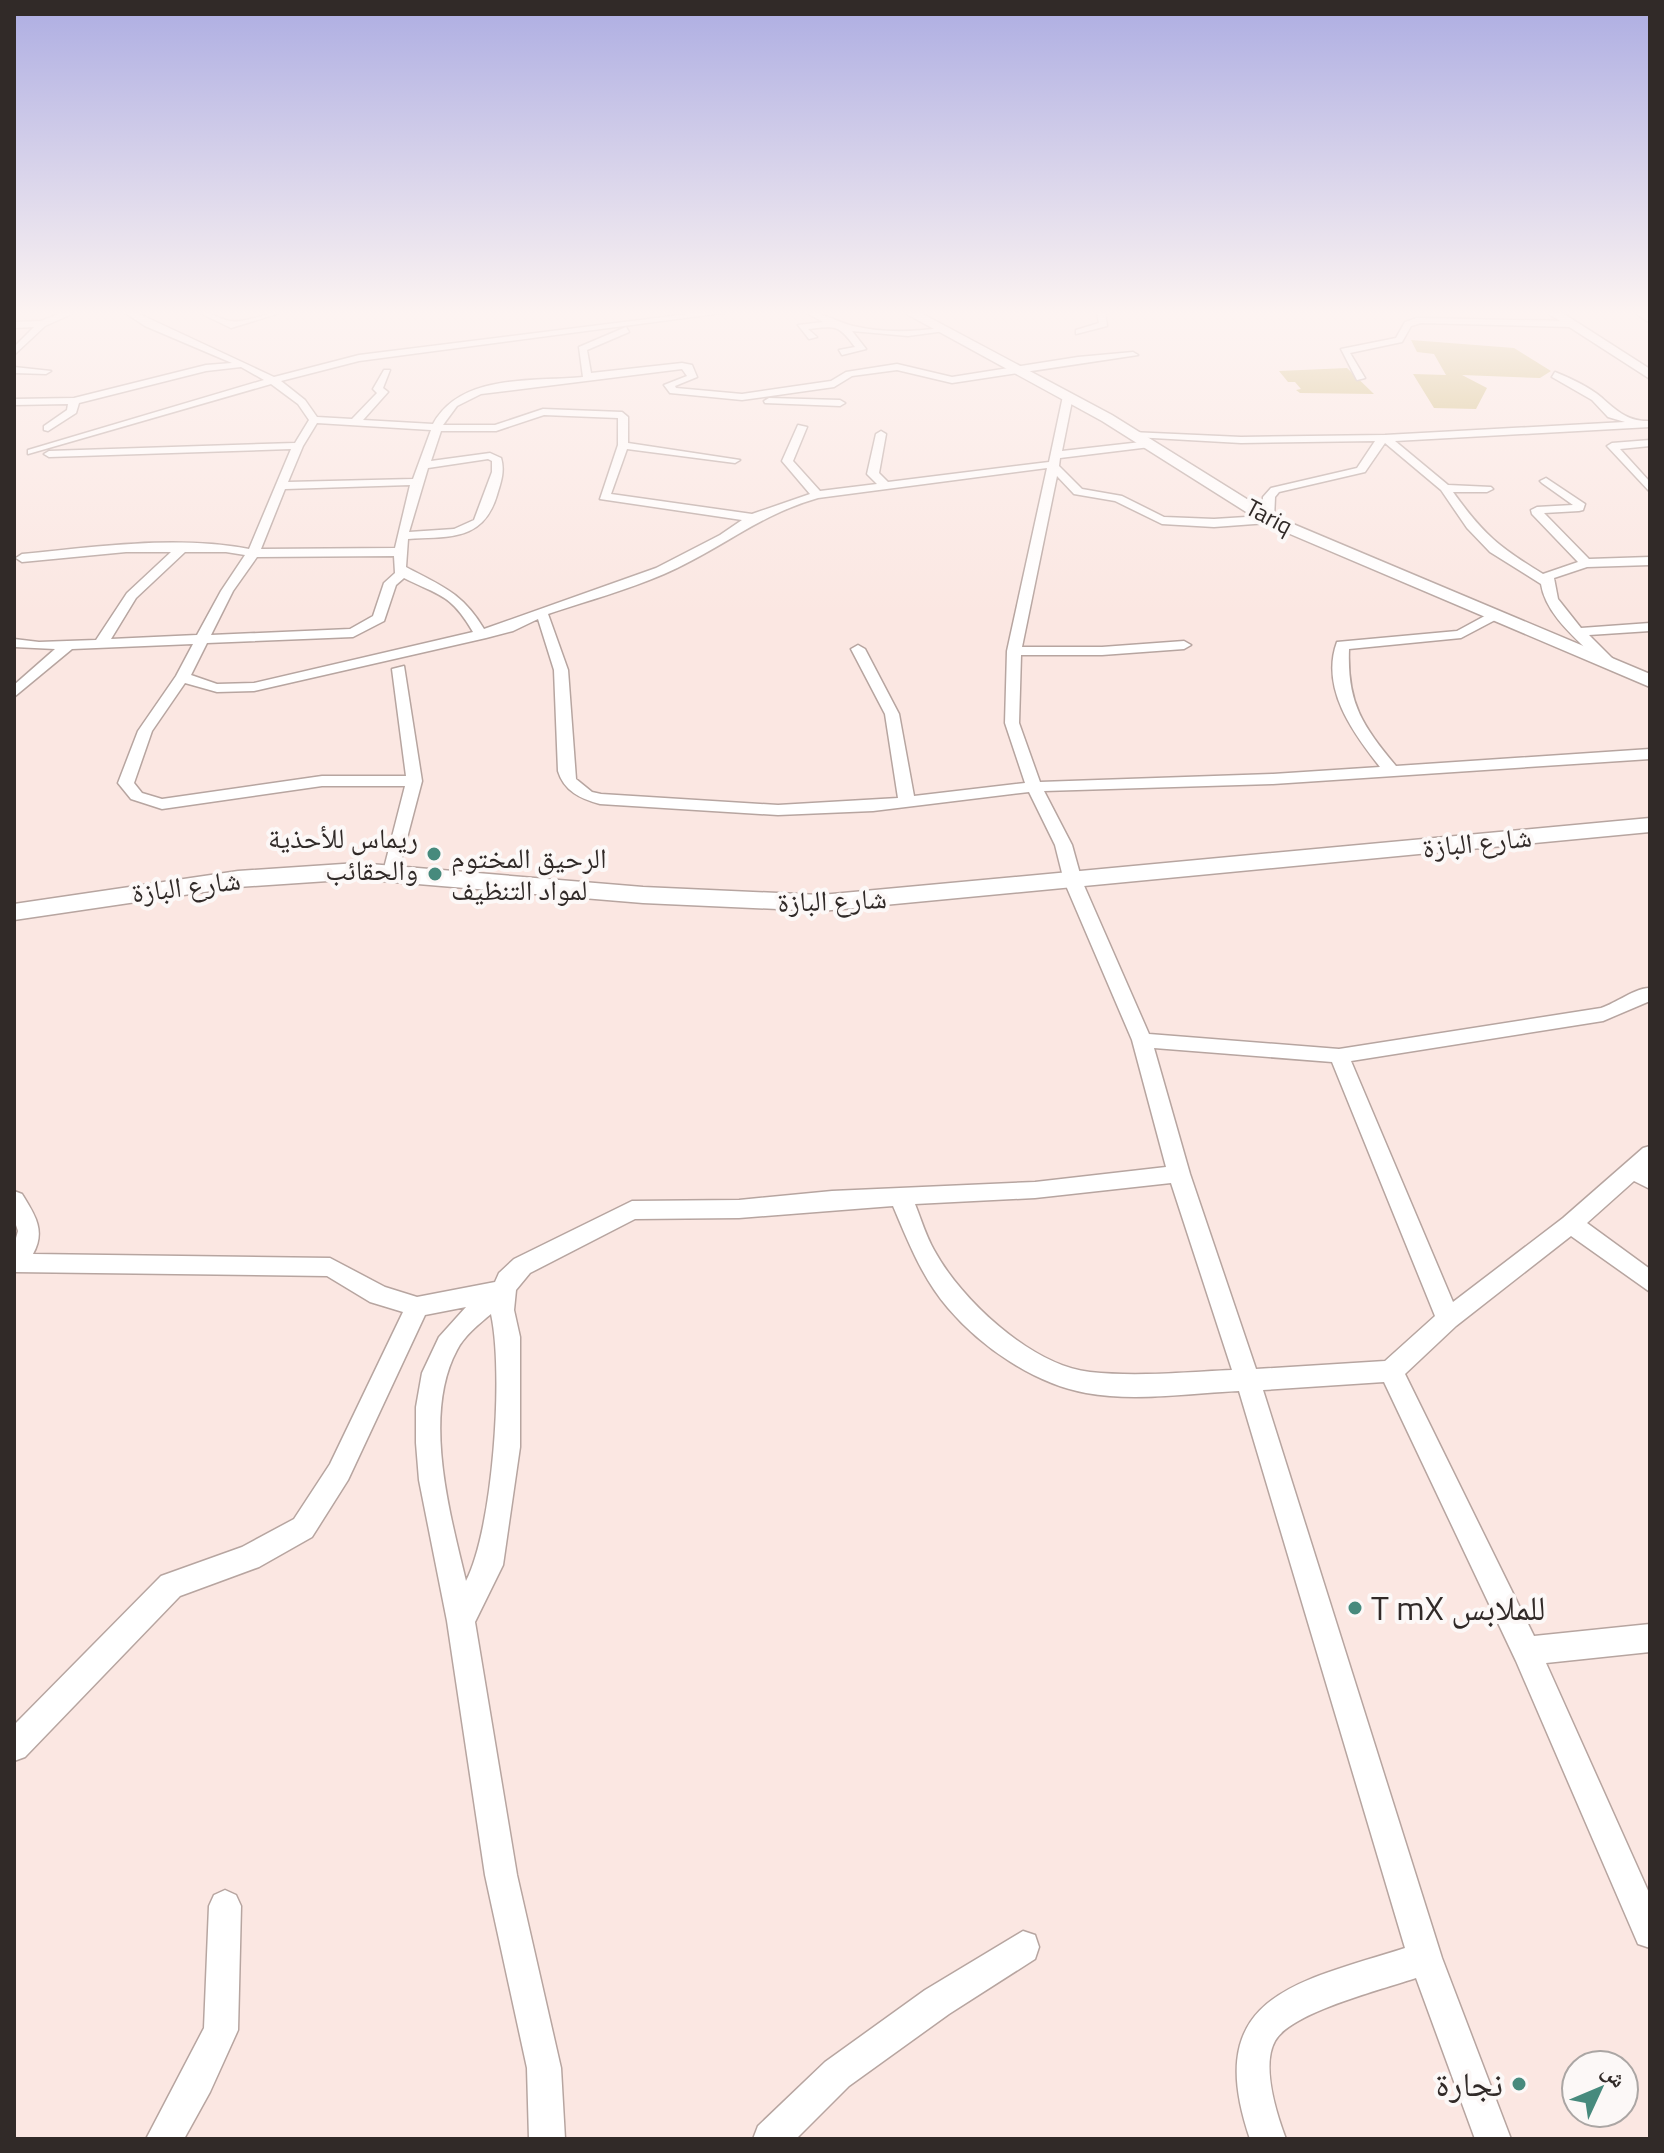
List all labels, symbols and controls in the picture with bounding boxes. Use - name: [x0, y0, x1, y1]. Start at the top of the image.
- street label: Tariq: [1240, 489, 1299, 543]
- street label: شارع البازة: [1420, 814, 1534, 869]
- place label: ريماس للأحذية والحقائب: [268, 816, 418, 891]
- place label: الرحيق المختوم لمواد التنظيف: [451, 836, 607, 911]
- marker: ريماس للأحذية والحقائب: [425, 845, 443, 863]
- street label: شارع البازة: [129, 857, 243, 914]
- marker: الرحيق المختوم لمواد التنظيف: [426, 865, 444, 883]
- street label: شارع البازة: [777, 876, 887, 923]
- place label: T mX للملابس: [1371, 1581, 1546, 1633]
- marker: T mX للملابس: [1346, 1599, 1364, 1617]
- north arrow: [1560, 2049, 1640, 2129]
- text: ش: [1594, 2055, 1635, 2095]
- place label: نجارة: [1435, 2057, 1503, 2109]
- marker: نجارة: [1510, 2075, 1528, 2093]

